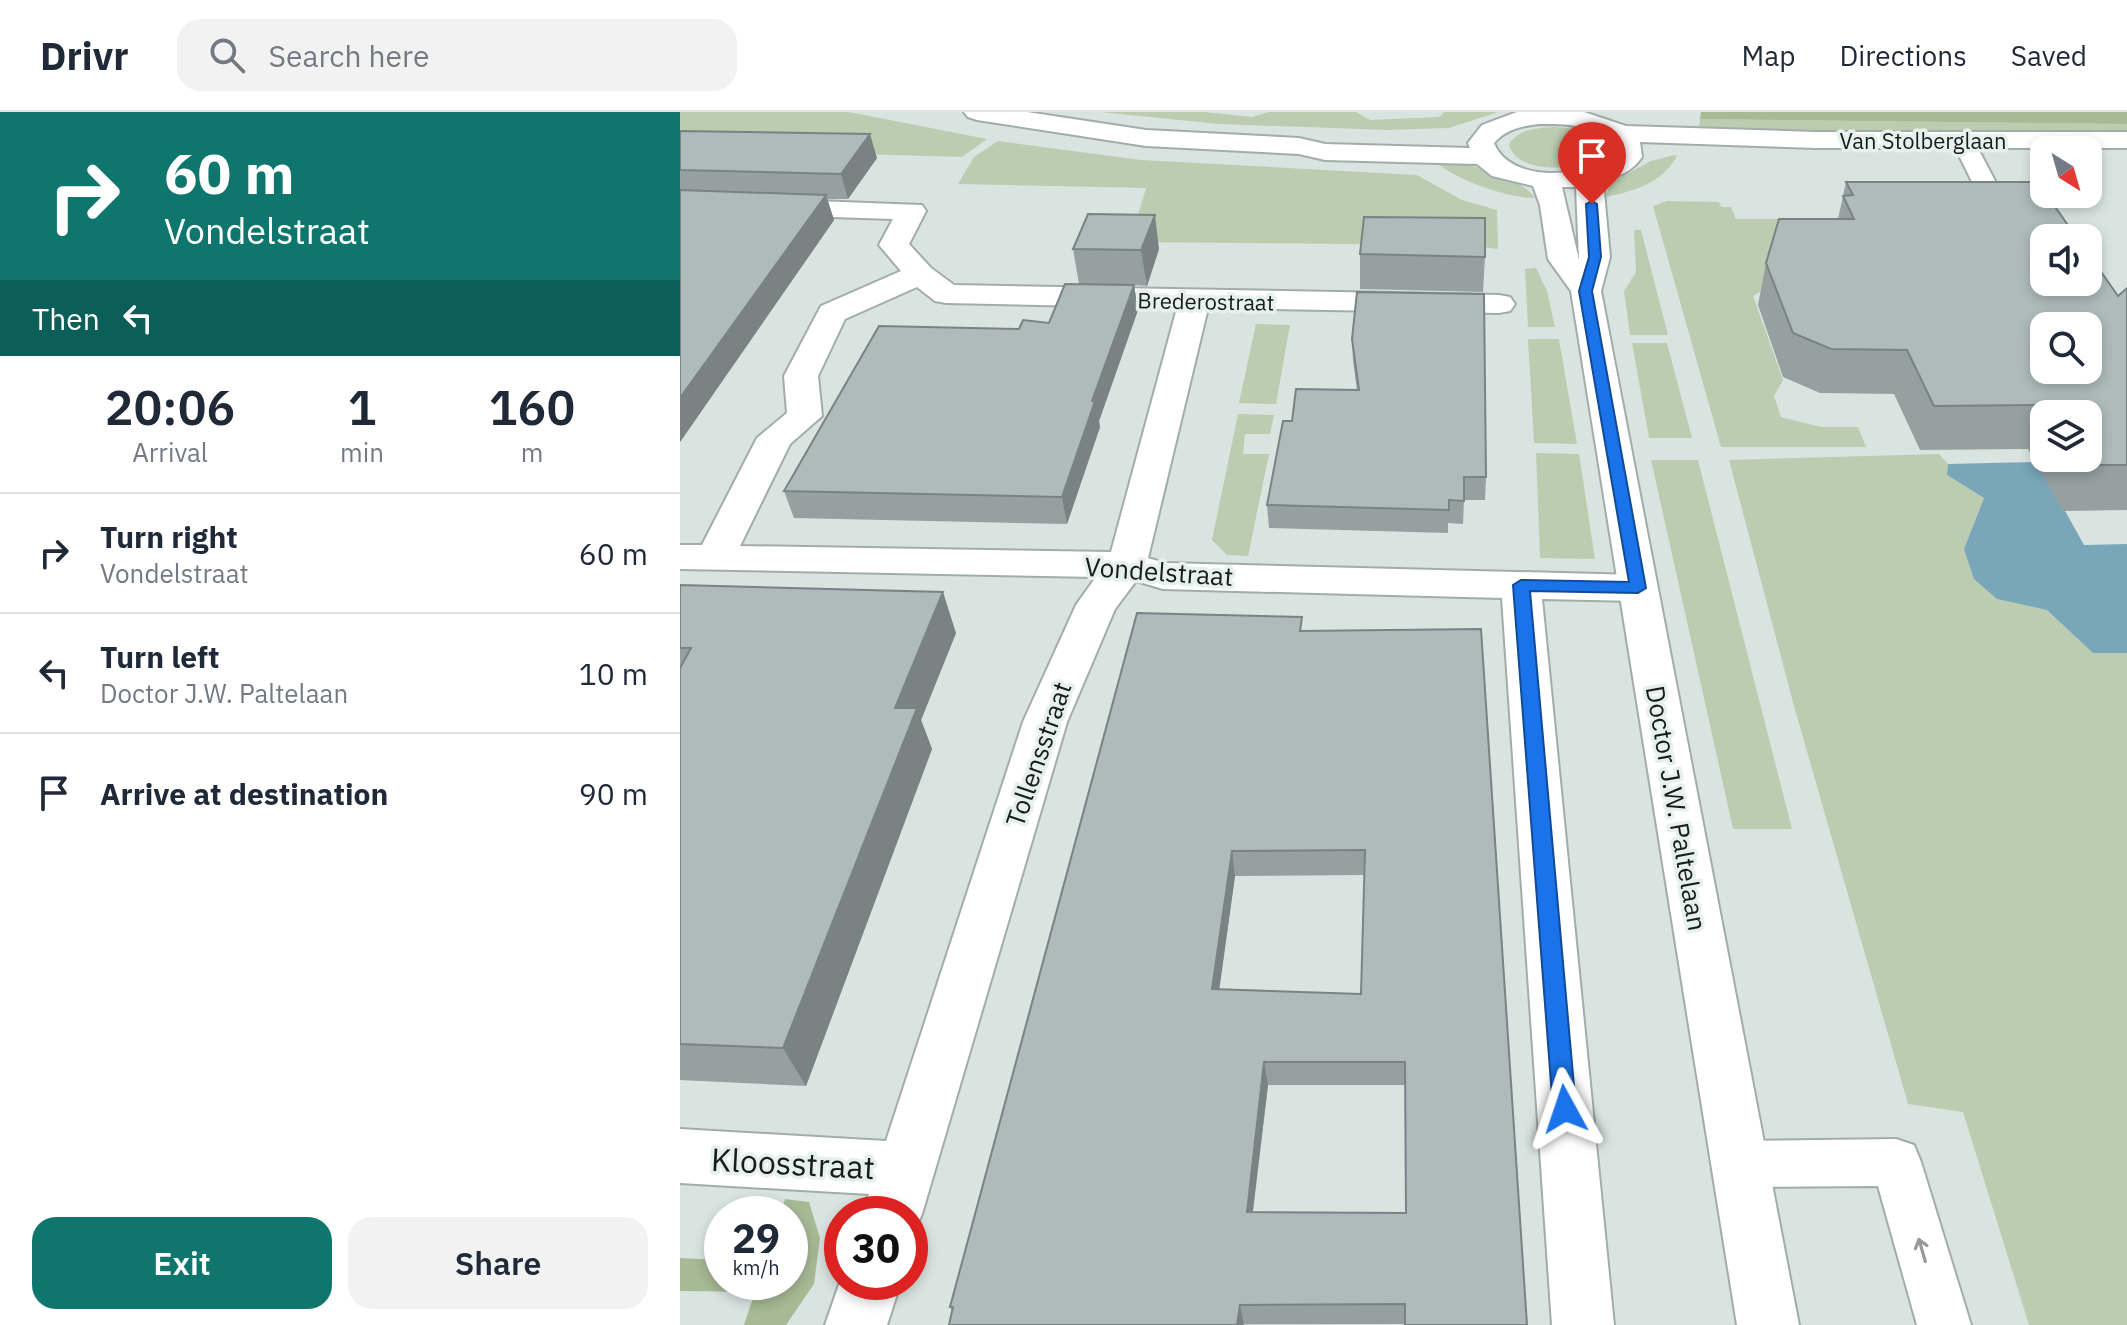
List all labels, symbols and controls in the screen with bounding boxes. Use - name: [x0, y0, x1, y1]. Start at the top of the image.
- search box: [177, 19, 737, 91]
- text: Drivr: [40, 31, 129, 80]
- icon: search: [205, 33, 249, 77]
- text: Search here: [269, 36, 429, 75]
- text: Map: [1741, 37, 1795, 74]
- text: Directions: [1839, 37, 1967, 74]
- text: Saved: [2011, 37, 2087, 74]
- pin: [1558, 122, 1626, 204]
- street label: Van Stolberglaan: [1840, 126, 2006, 155]
- icon: arrive: [1570, 134, 1614, 178]
- north arrow: [2030, 136, 2102, 208]
- map controls: [2030, 136, 2102, 472]
- text: 60 m: [164, 137, 294, 209]
- icon: right: [32, 144, 136, 248]
- text: Vondelstraat: [164, 207, 370, 254]
- button: sound: [2030, 224, 2102, 296]
- street label: Brederostraat: [1137, 285, 1275, 317]
- icon: left: [116, 296, 160, 340]
- text: Then: [32, 299, 100, 338]
- button: search: [2030, 312, 2102, 384]
- text: 20:06: [105, 376, 235, 438]
- text: 1: [348, 376, 376, 438]
- text: 160: [489, 376, 575, 438]
- button: layers: [2030, 400, 2102, 472]
- text: Arrival: [132, 435, 208, 469]
- text: min: [340, 435, 384, 469]
- text: m: [521, 435, 543, 469]
- text: Turn right: [100, 517, 238, 556]
- icon: right: [32, 531, 76, 575]
- text: 60 m: [579, 534, 648, 573]
- street label: Vondelstraat: [1084, 549, 1234, 593]
- text: Vondelstraat: [100, 556, 249, 590]
- text: Turn left: [100, 637, 219, 676]
- icon: left: [32, 651, 76, 695]
- text: 10 m: [579, 654, 648, 693]
- text: Doctor J.W. Paltelaan: [100, 676, 348, 710]
- street label: Tollensstraat: [997, 677, 1079, 831]
- street label: Doctor J.W. Paltelaan: [1639, 683, 1715, 933]
- icon: arrive: [32, 771, 76, 815]
- text: Arrive at destination: [100, 774, 388, 813]
- text: 90 m: [579, 774, 648, 813]
- position arrow: [1523, 1067, 1607, 1151]
- street label: Kloosstraat: [710, 1138, 876, 1188]
- speed limit sign: 30: [824, 1196, 928, 1300]
- text: 29: [732, 1212, 780, 1264]
- button: Exit: [32, 1217, 332, 1309]
- button: Share: [348, 1217, 648, 1309]
- one-way arrow: [1914, 1238, 1929, 1264]
- text: km/h: [732, 1254, 780, 1281]

